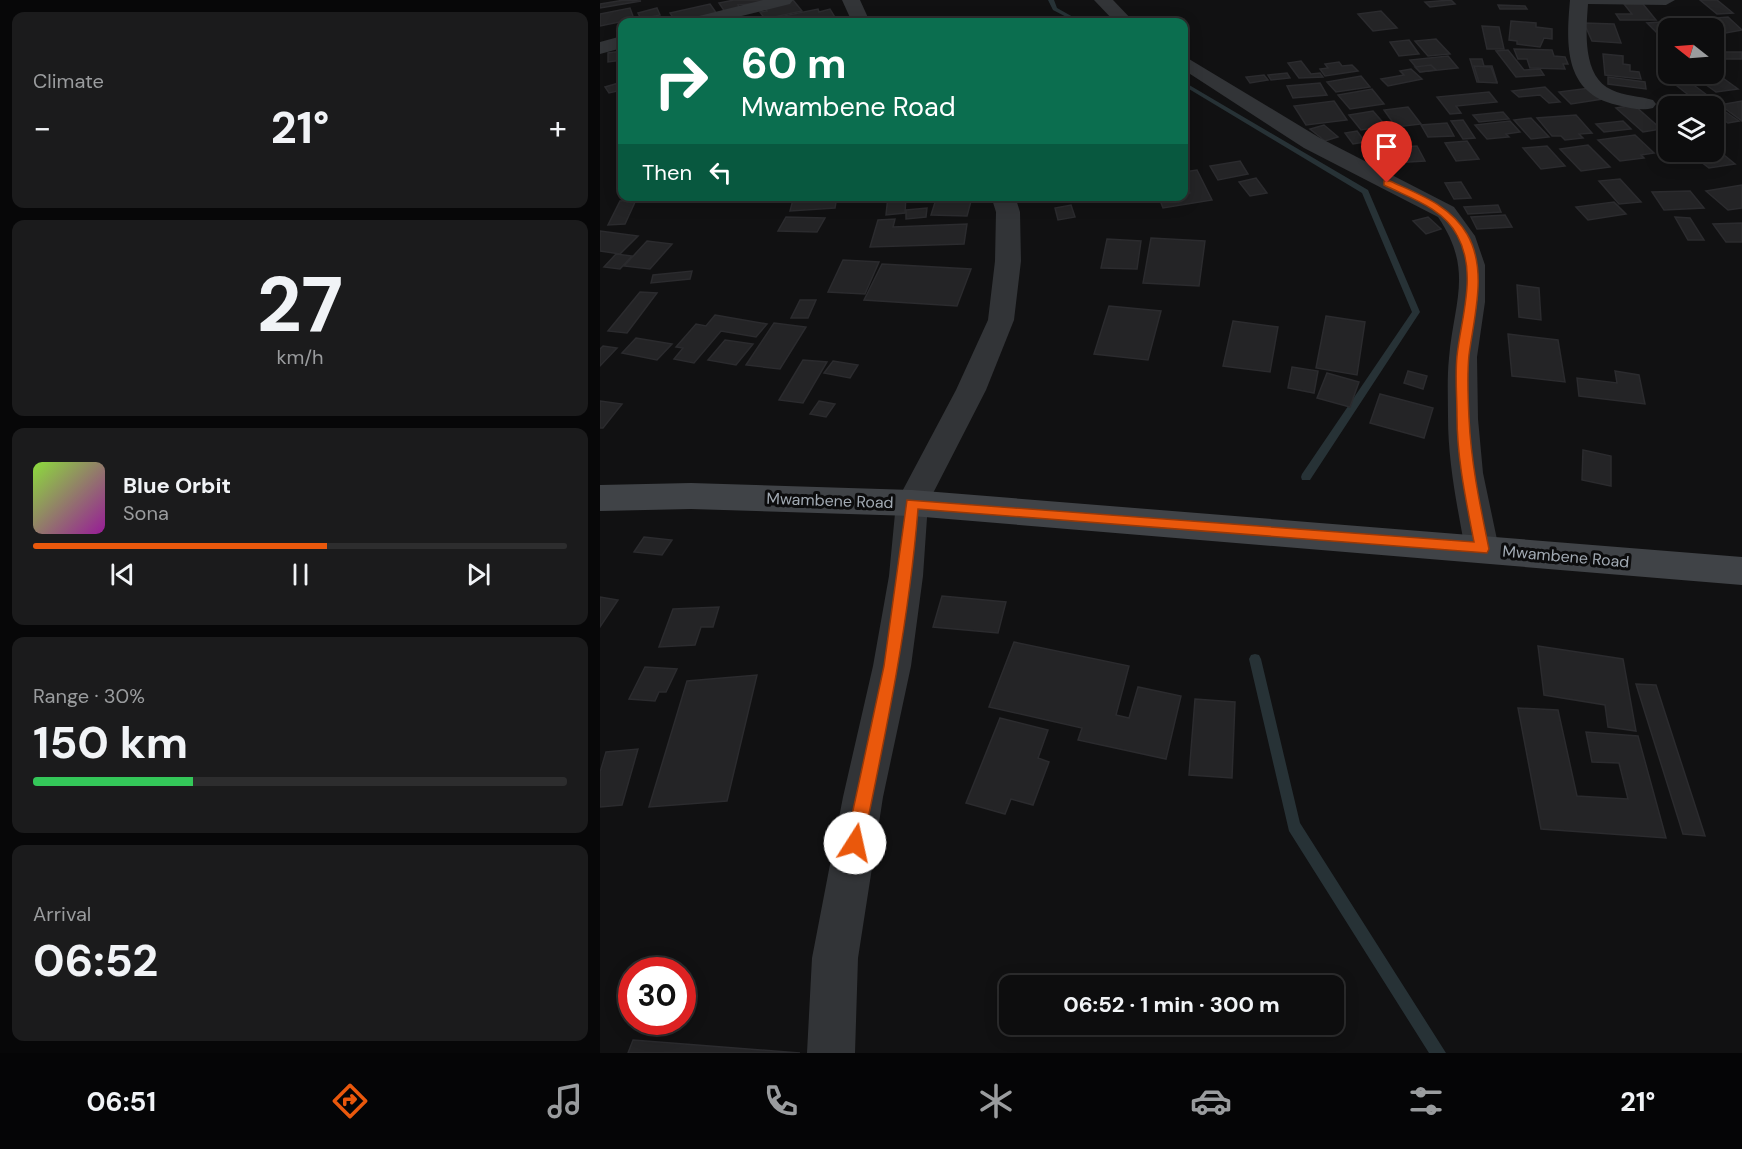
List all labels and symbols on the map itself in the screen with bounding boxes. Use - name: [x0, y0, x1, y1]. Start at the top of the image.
- north arrow: [1658, 18, 1724, 84]
- pin: [1361, 121, 1412, 183]
- street label: Mwambene Road: [766, 488, 894, 513]
- street label: Mwambene Road: [1502, 540, 1630, 573]
- position arrow: [823, 811, 887, 875]
- speed limit sign: 30: [618, 957, 696, 1035]

